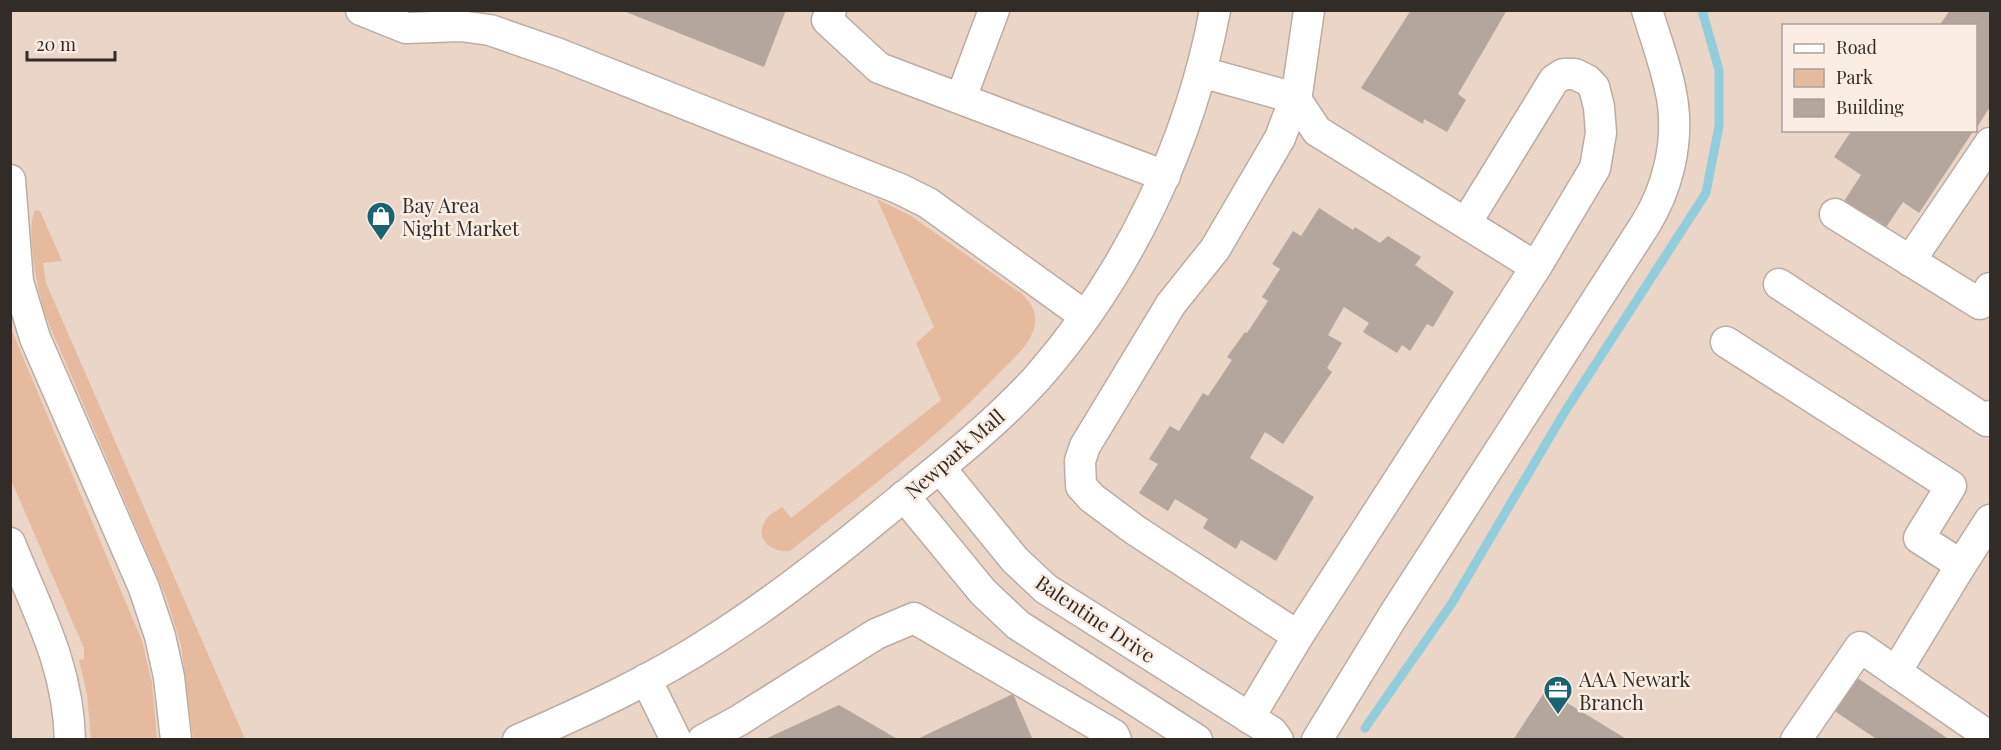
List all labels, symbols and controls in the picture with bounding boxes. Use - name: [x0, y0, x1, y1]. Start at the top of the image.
- scale bar: [27, 24, 116, 62]
- legend: [1782, 24, 1977, 132]
- text: 20 m: [36, 32, 76, 56]
- text: Road: [1836, 35, 1877, 59]
- text: Park: [1836, 65, 1873, 89]
- text: Building: [1836, 95, 1904, 119]
- place label: Bay Area Night Market: [402, 191, 520, 241]
- shop icon: Bay Area Night Market: [365, 200, 397, 242]
- street label: Newpark Mall: [898, 402, 1010, 504]
- street label: Balentine Drive: [1031, 568, 1161, 668]
- place label: AAA Newark Branch: [1578, 665, 1690, 715]
- office icon: AAA Newark Branch: [1542, 674, 1574, 716]

